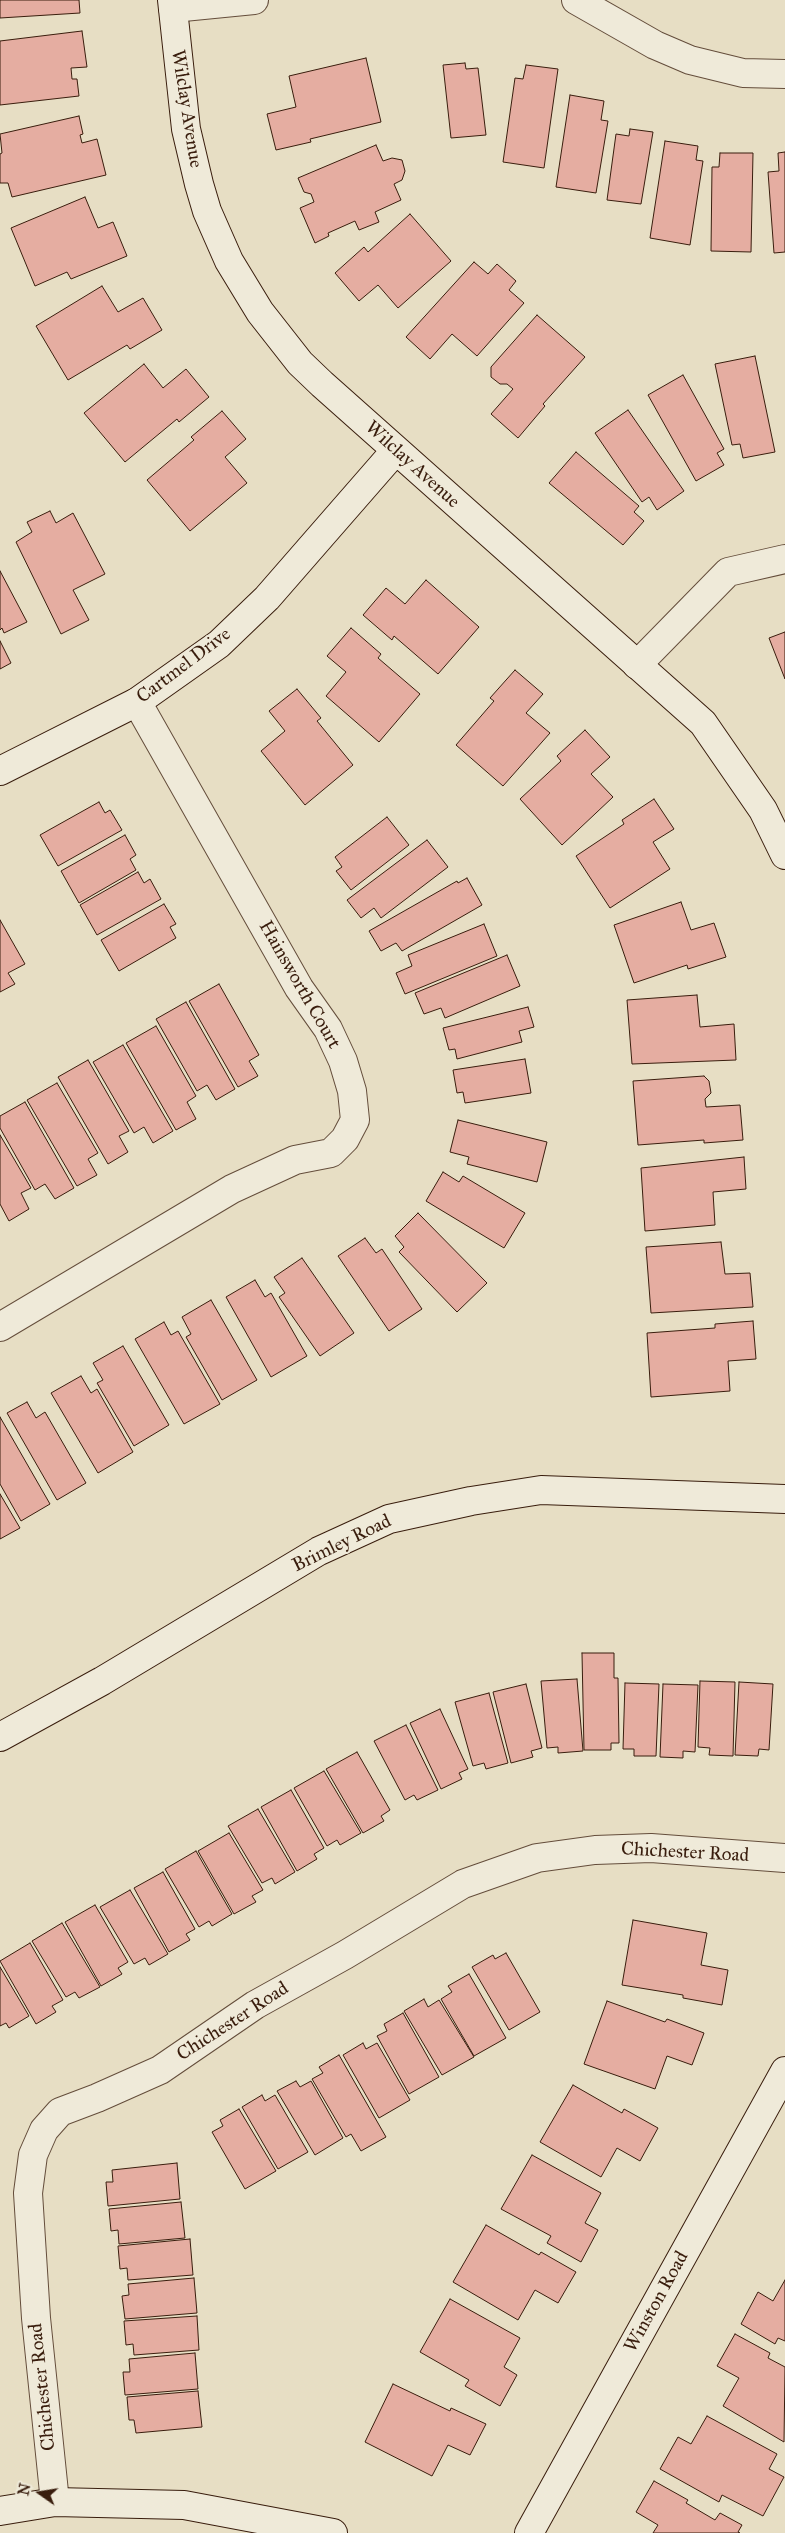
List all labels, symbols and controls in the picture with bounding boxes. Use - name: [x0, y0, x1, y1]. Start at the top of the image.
- street label: Wilclay Avenue: [165, 48, 207, 170]
- street label: Wilclay Avenue: [360, 417, 464, 513]
- street label: Cartmel Drive: [132, 623, 236, 709]
- street label: Hainsworth Court: [253, 917, 345, 1053]
- street label: Brimley Road: [289, 1510, 395, 1578]
- street label: Chichester Road: [620, 1838, 750, 1868]
- street label: Chichester Road: [173, 1977, 293, 2067]
- street label: Winston Road: [620, 2248, 694, 2356]
- street label: Chichester Road: [25, 2322, 61, 2452]
- north arrow: [15, 2468, 65, 2518]
- text: N: [15, 2482, 35, 2497]

